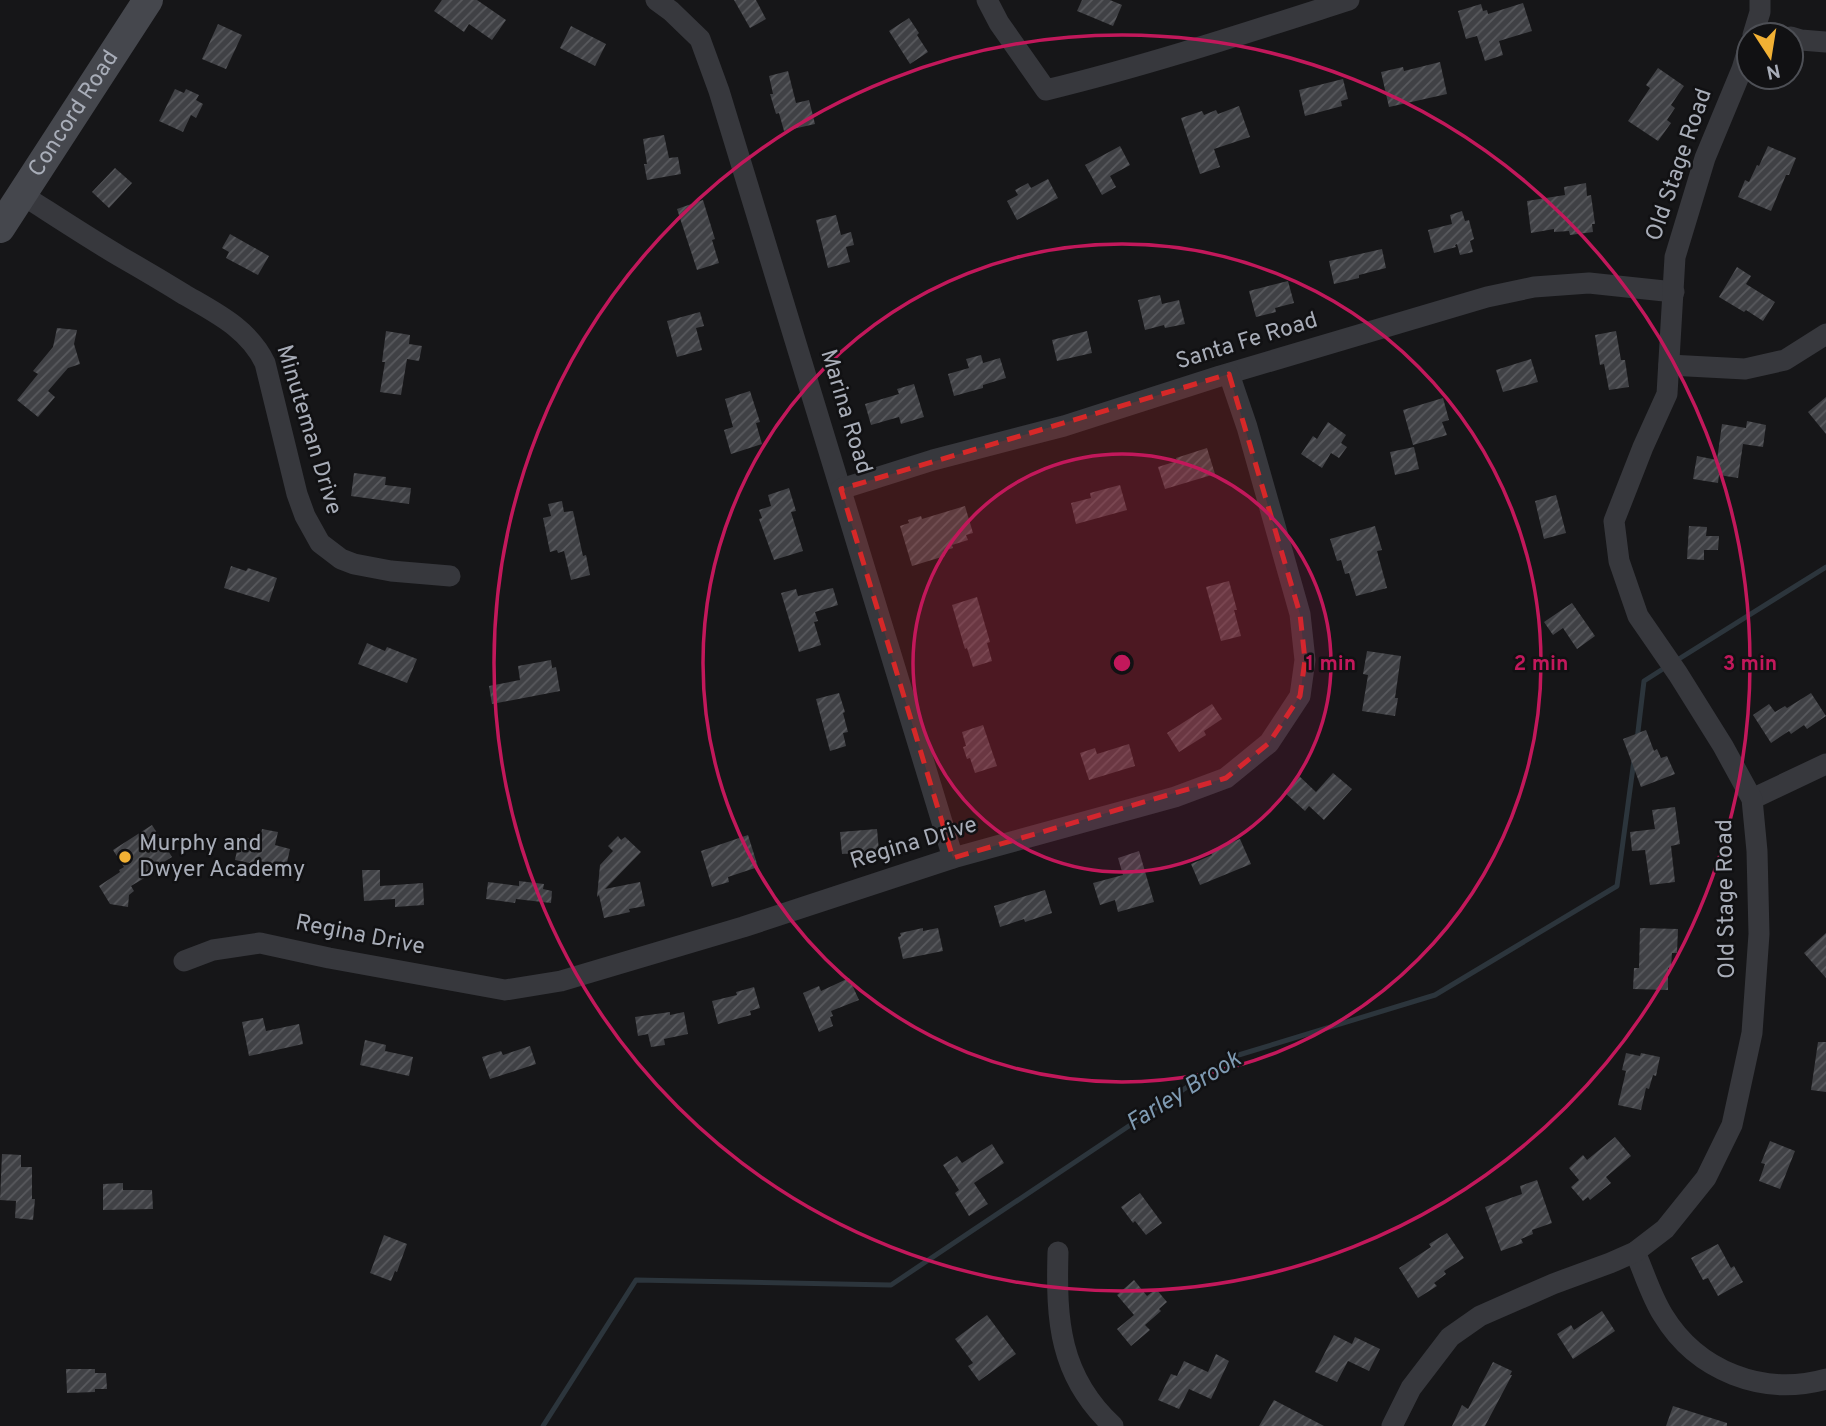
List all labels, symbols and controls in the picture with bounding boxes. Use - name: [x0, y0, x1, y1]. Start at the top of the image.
- north arrow: [1735, 21, 1805, 91]
- street label: Concord Road: [22, 45, 126, 183]
- text: N: [1764, 58, 1782, 84]
- street label: Old Stage Road: [1640, 85, 1720, 245]
- street label: Santa Fe Road: [1173, 307, 1321, 377]
- street label: Minuteman Drive: [268, 342, 348, 518]
- street label: Marina Road: [812, 346, 878, 478]
- centre of rings: [1110, 651, 1134, 675]
- text: 1 min: [1306, 651, 1356, 678]
- text: 2 min: [1514, 651, 1568, 678]
- text: 3 min: [1723, 651, 1777, 678]
- street label: Regina Drive: [847, 811, 981, 877]
- street label: Old Stage Road: [1711, 819, 1743, 979]
- place label: Murphy and Dwyer Academy: [139, 830, 305, 885]
- marker: Murphy and Dwyer Academy: [117, 849, 133, 865]
- street label: Regina Drive: [293, 909, 427, 963]
- water label: Farley Brook: [1121, 1044, 1248, 1139]

